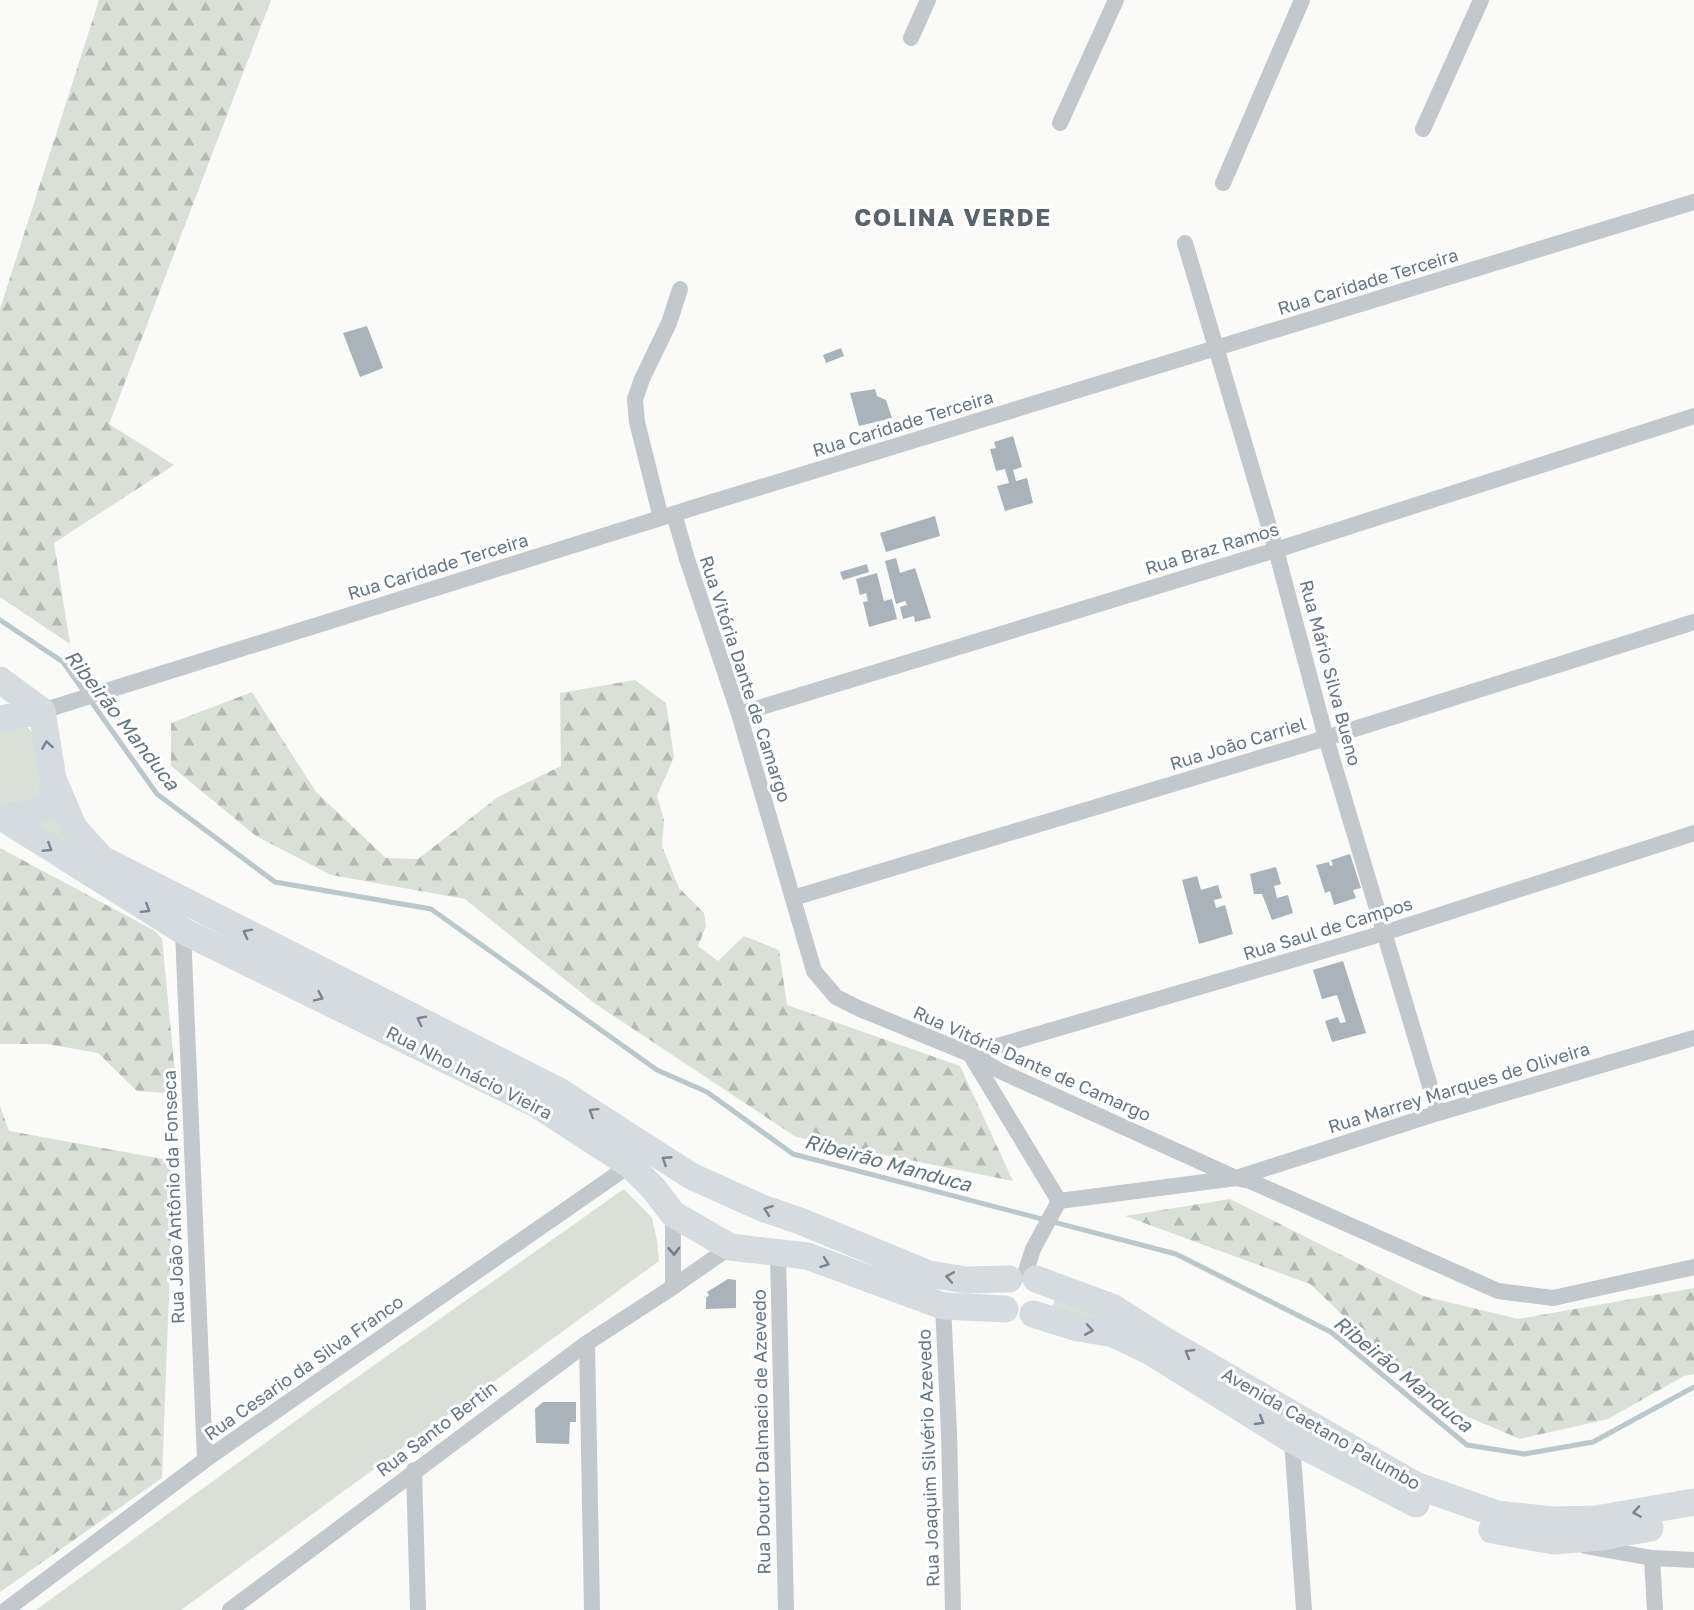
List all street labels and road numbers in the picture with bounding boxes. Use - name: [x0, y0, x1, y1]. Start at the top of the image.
- street label: Rua Caridade Terceira: [1275, 243, 1461, 319]
- street label: Rua Caridade Terceira: [810, 385, 996, 461]
- street label: Rua Braz Ramos: [1142, 517, 1281, 579]
- street label: Rua Caridade Terceira: [345, 528, 531, 604]
- street label: Rua Vitória Dante de Camargo: [696, 553, 796, 805]
- street label: Rua Mário Silva Bueno: [1296, 577, 1366, 768]
- street label: Rua João Carriel: [1167, 712, 1309, 774]
- street label: Rua Saul de Campos: [1240, 892, 1415, 964]
- street label: Rua Vitória Dante de Camargo: [910, 1001, 1155, 1126]
- street label: Rua Nho Inácio Vieira: [383, 1021, 556, 1124]
- street label: Rua Marrey Marques de Oliveira: [1325, 1037, 1592, 1137]
- street label: Rua João Antônio da Fonseca: [158, 1070, 188, 1324]
- street label: Rua Doutor Dalmacio de Azevedo: [748, 1289, 774, 1575]
- street label: Rua Cesario da Silva Franco: [200, 1290, 407, 1444]
- street label: Rua Joaquim Silvério Azevedo: [913, 1329, 943, 1587]
- street label: Avenida Caetano Palumbo: [1218, 1362, 1425, 1494]
- street label: Rua Santo Bertin: [372, 1376, 501, 1481]

